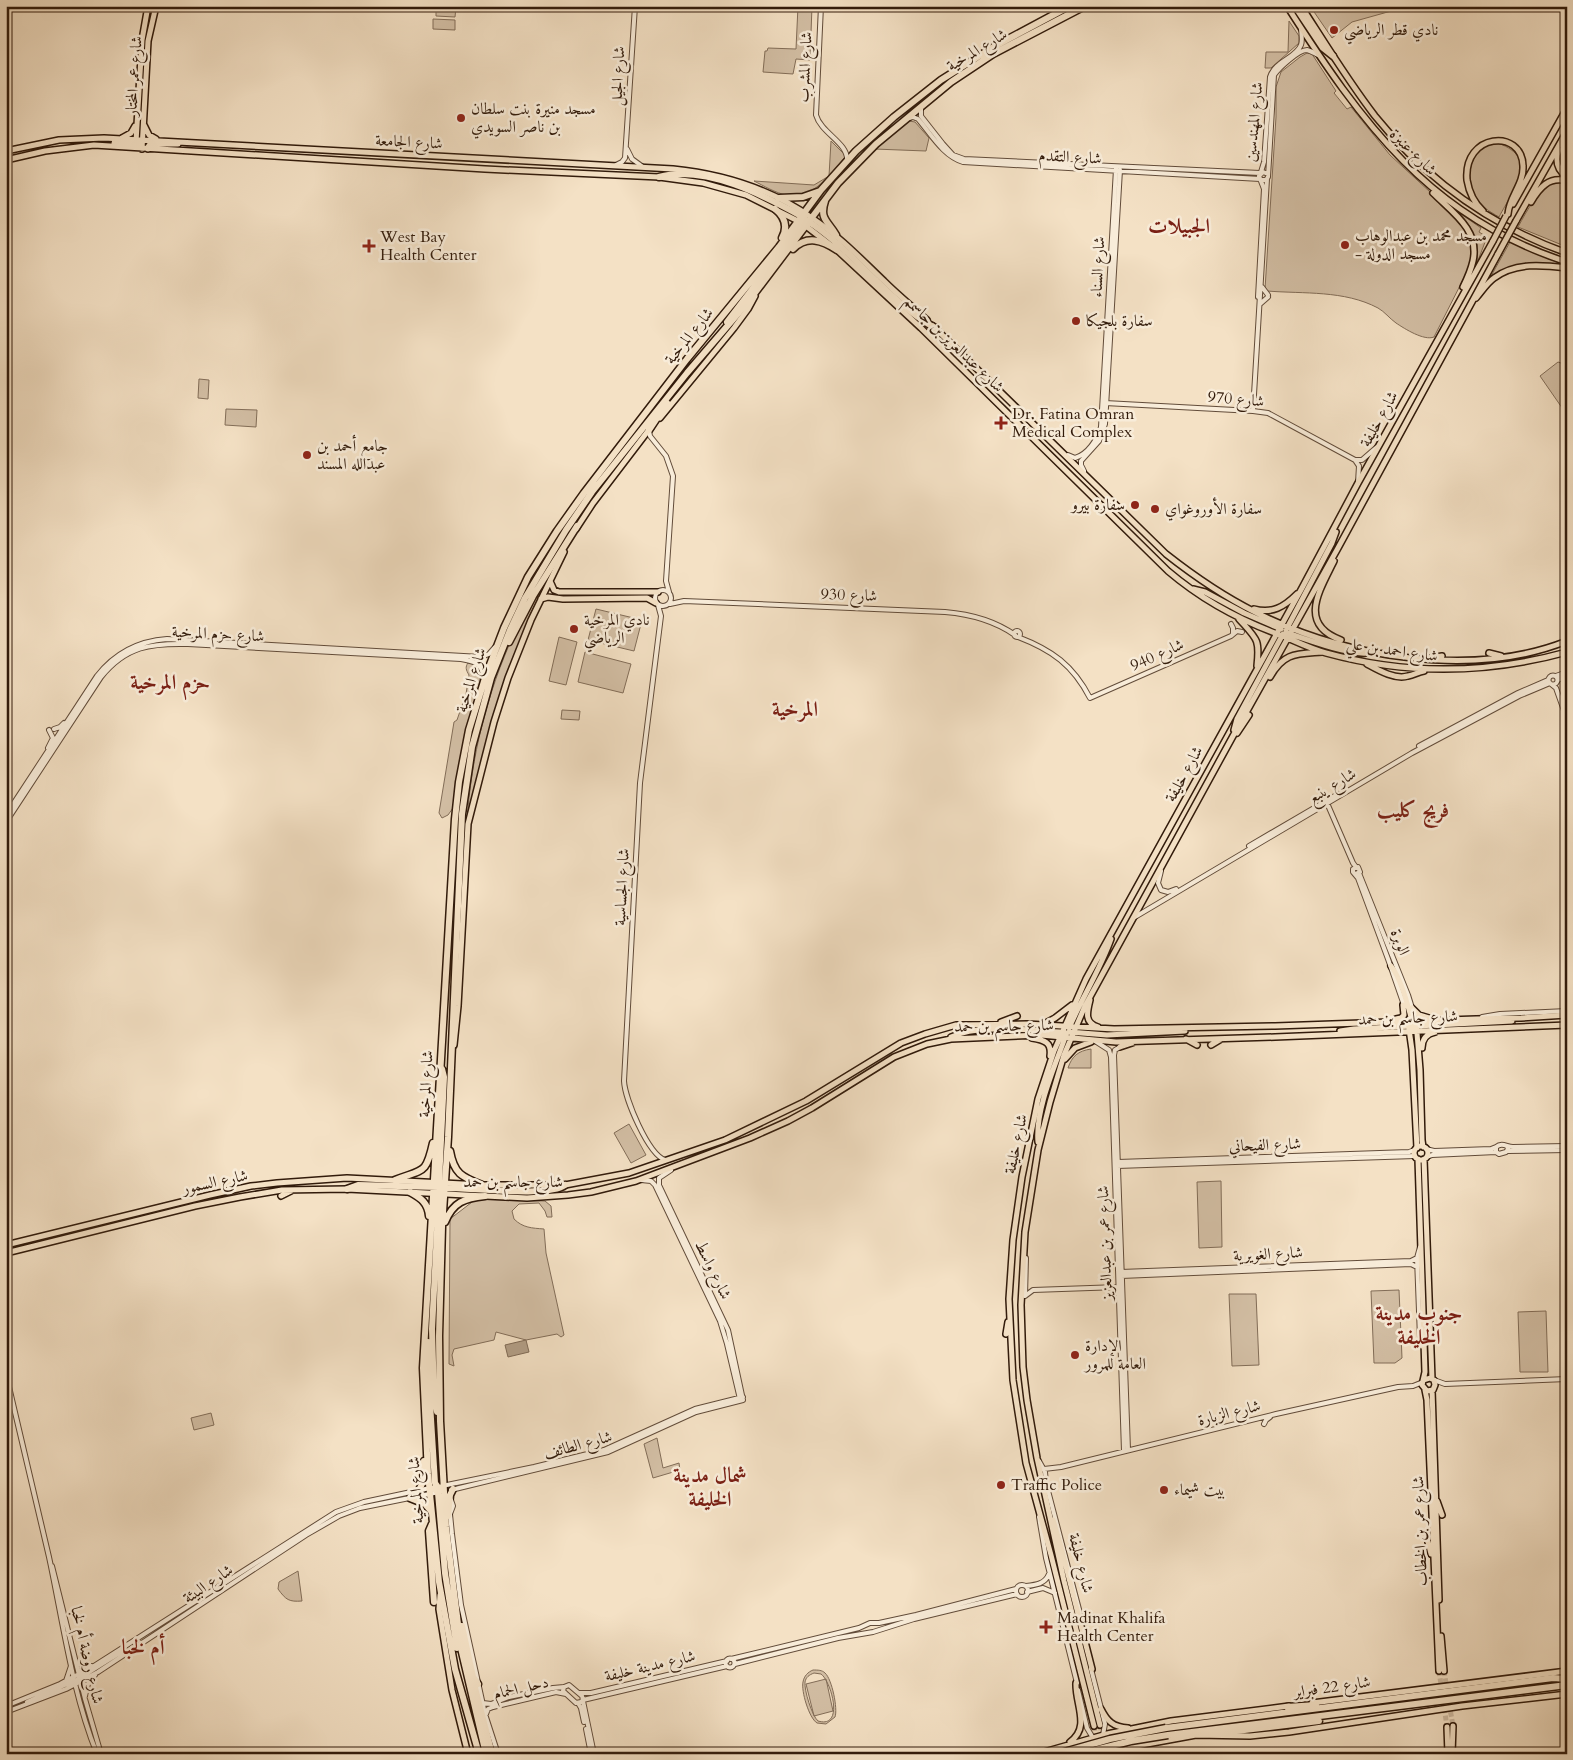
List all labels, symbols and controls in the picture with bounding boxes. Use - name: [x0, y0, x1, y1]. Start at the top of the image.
- place label: نادي قطر الرياضي: [1344, 19, 1438, 45]
- street label: شارع المرخية: [943, 23, 1012, 78]
- marker: نادي قطر الرياضي: [1328, 24, 1340, 36]
- street label: شارع المشرب: [792, 31, 820, 103]
- street label: شارع عمر المختار: [120, 35, 150, 119]
- street label: شارع الجيل: [605, 46, 633, 107]
- street label: شارع المهندسين: [1240, 81, 1270, 163]
- place label: مسجد منيرة بنت سلطان بن ناصر السويدي: [471, 98, 596, 139]
- marker: مسجد منيرة بنت سلطان بن ناصر السويدي: [455, 112, 467, 124]
- street label: شارع عنيزة: [1383, 124, 1441, 182]
- street label: شارع الجامعة: [375, 129, 443, 157]
- street label: شارع التقدم: [1038, 144, 1102, 173]
- district label: الجبيلات: [1148, 212, 1210, 241]
- place label: مسجد محمد بن عبدالوهاب - مسجد الدولة: [1355, 225, 1487, 265]
- place label: West Bay Health Center: [379, 226, 477, 266]
- street label: شارع السناء: [1085, 236, 1113, 298]
- marker: West Bay Health Center: [362, 239, 376, 253]
- marker: مسجد محمد بن عبدالوهاب - مسجد الدولة: [1339, 239, 1351, 251]
- street label: شارع عبدالعزيز بن جاسمم: [896, 291, 1009, 400]
- street label: شارع المرخية: [659, 303, 720, 370]
- place label: سفارة بلجيكا: [1086, 310, 1153, 332]
- marker: سفارة بلجيكا: [1070, 315, 1082, 327]
- street label: شارع 970: [1207, 386, 1265, 414]
- street label: شارع خليفة: [1355, 387, 1405, 452]
- place label: Dr. Fatina Omran Medical Complex: [1012, 403, 1134, 443]
- marker: Dr. Fatina Omran Medical Complex: [994, 416, 1008, 430]
- place label: جامع أحمد بن عبدالله المسند: [317, 434, 388, 475]
- marker: جامع أحمد بن عبدالله المسند: [301, 449, 313, 461]
- place label: سفارة بيرو: [1069, 494, 1125, 516]
- place label: سفارة الأوروغواي: [1165, 497, 1262, 521]
- marker: سفارة بيرو: [1129, 499, 1141, 511]
- marker: سفارة الأوروغواي: [1149, 503, 1161, 515]
- street label: شارع 930: [820, 583, 878, 609]
- place label: نادي المرخية الرياضي: [584, 609, 650, 653]
- street label: شارع حزم المرخية: [171, 621, 265, 650]
- marker: نادي المرخية الرياضي: [568, 623, 580, 635]
- street label: شارع 940: [1127, 633, 1188, 678]
- street label: شارع احمد بن علي: [1344, 633, 1439, 671]
- street label: شارع المرخية: [450, 645, 494, 716]
- district label: حزم المرخية: [130, 668, 210, 701]
- district label: المرخية: [772, 695, 818, 724]
- street label: شارع خليفة: [1160, 742, 1210, 807]
- street label: شارع ينبع: [1304, 763, 1362, 812]
- district label: فريج كليب: [1377, 796, 1449, 828]
- street label: شارع الجساسية: [609, 848, 637, 926]
- street label: الوبرة: [1385, 926, 1415, 958]
- street label: شارع جاسم بن حمد: [1358, 1005, 1458, 1036]
- street label: شارع جاسم بن حمد: [954, 1014, 1054, 1043]
- street label: شارع المرخية: [413, 1050, 441, 1118]
- street label: شارع خليفة: [999, 1112, 1035, 1177]
- street label: شارع الفيحاني: [1229, 1133, 1302, 1159]
- street label: شارع السمور: [178, 1164, 250, 1202]
- street label: شارع جاسم بن حمد: [463, 1171, 563, 1198]
- street label: شارع عمر بن عبدالعزيز: [1092, 1185, 1120, 1303]
- street label: شارع واسط: [687, 1237, 737, 1304]
- street label: شارع الغويرية: [1233, 1241, 1303, 1269]
- district label: جنوب مدينة الخليفة: [1376, 1299, 1462, 1352]
- place label: الإدارة العامة للمرور: [1083, 1335, 1146, 1375]
- marker: الإدارة العامة للمرور: [1069, 1349, 1081, 1361]
- street label: شارع الزبارة: [1195, 1395, 1263, 1433]
- street label: شارع الطائف: [541, 1425, 615, 1467]
- street label: شارع المرخية: [403, 1456, 431, 1524]
- district label: شمال مدينة الخليفة: [673, 1461, 747, 1514]
- place label: Traffic Police: [1011, 1474, 1102, 1496]
- street label: شارع عمر بن الخطاب: [1407, 1475, 1435, 1586]
- marker: Traffic Police: [995, 1479, 1007, 1491]
- place label: بيت شيماء: [1174, 1479, 1225, 1501]
- marker: بيت شيماء: [1158, 1484, 1170, 1496]
- street label: شارع خليفة: [1061, 1531, 1099, 1596]
- street label: شارع البيئة: [179, 1559, 239, 1610]
- street label: شارع روضة أم لخبا: [62, 1604, 110, 1707]
- place label: Madinat Khalifa Health Center: [1057, 1607, 1165, 1647]
- marker: Madinat Khalifa Health Center: [1039, 1620, 1053, 1634]
- district label: أم لخبا: [121, 1633, 165, 1666]
- street label: شارع مدينة خليفة: [602, 1645, 698, 1689]
- street label: دحل الحمام: [491, 1671, 552, 1708]
- street label: شارع 22 فبراير: [1290, 1671, 1372, 1706]

